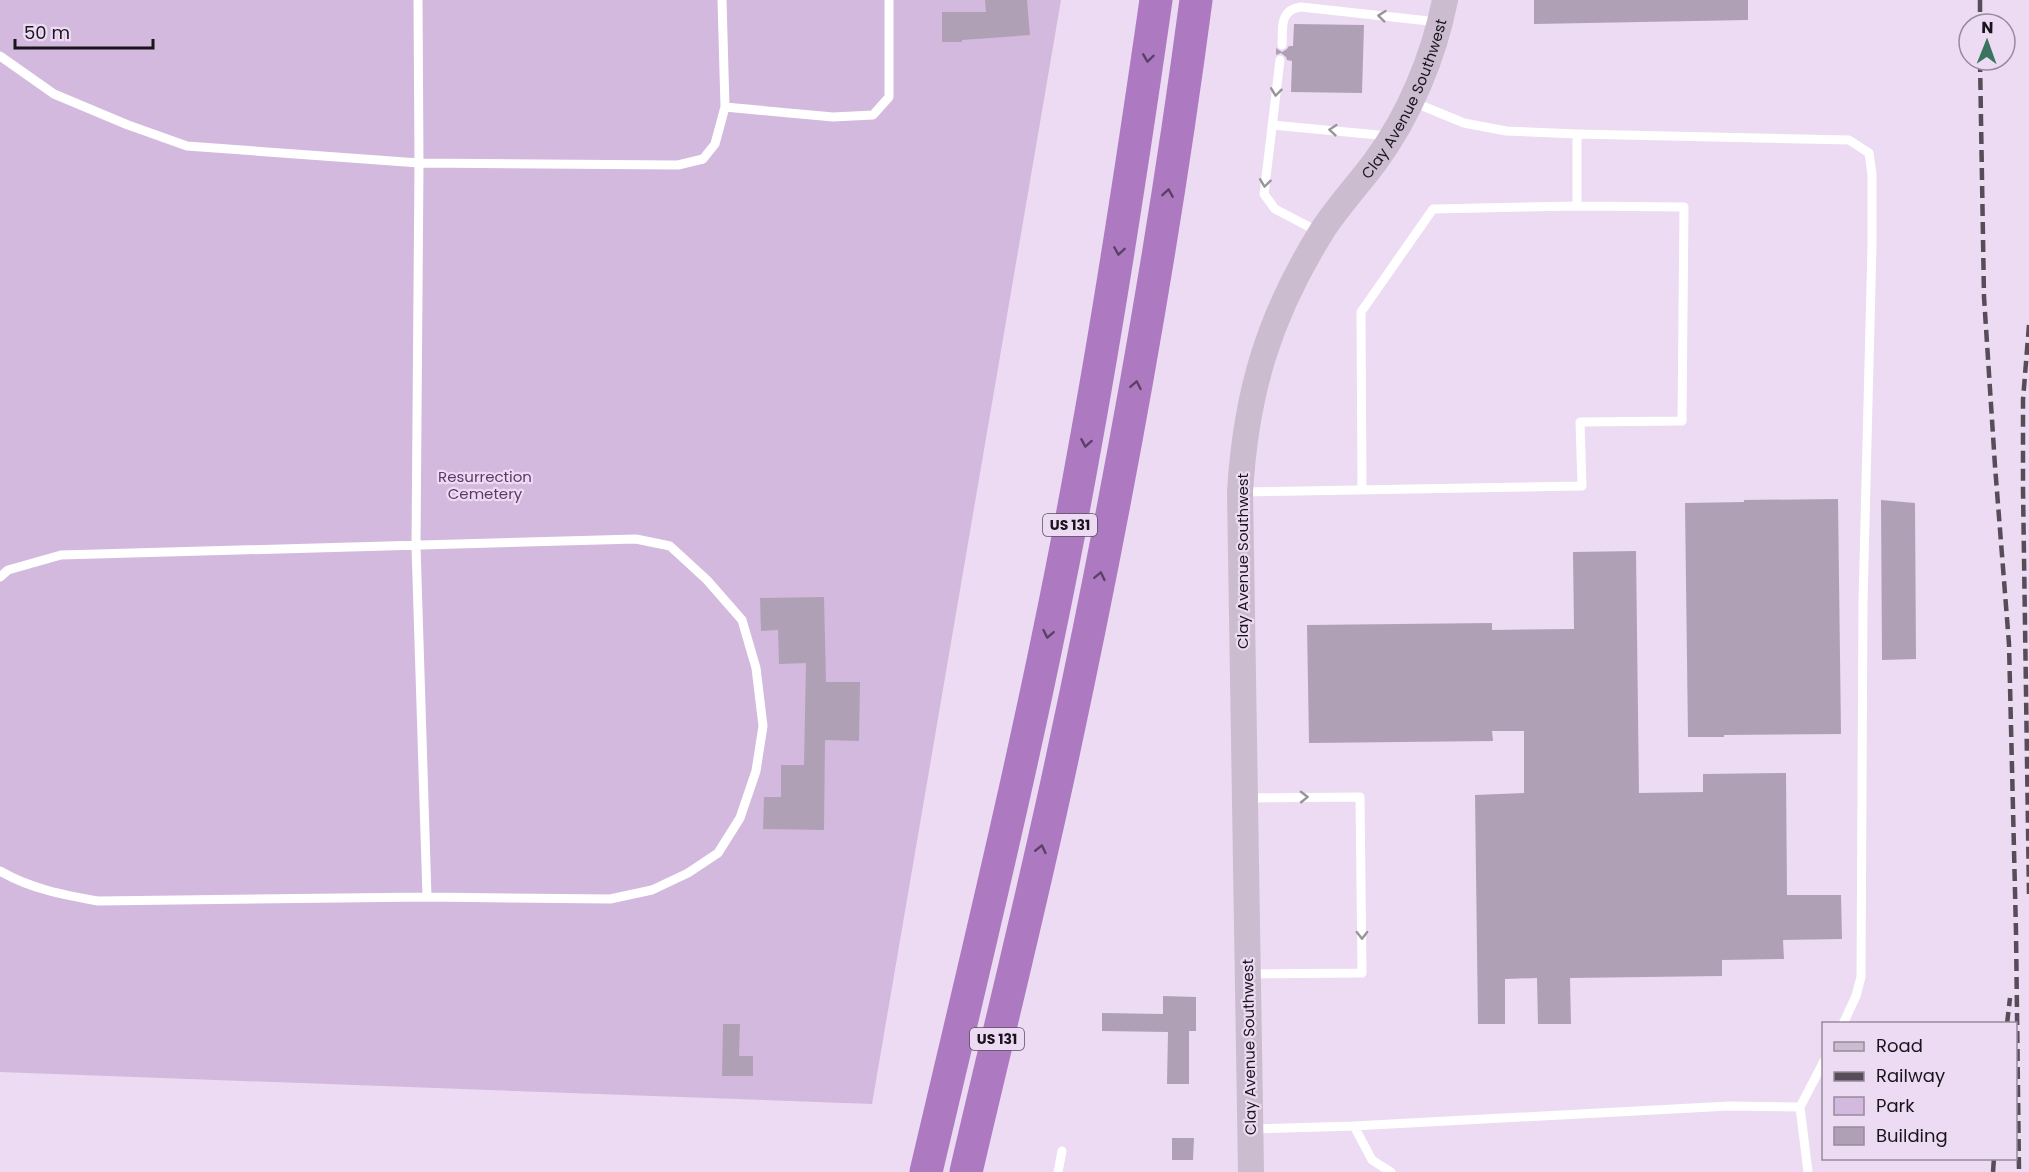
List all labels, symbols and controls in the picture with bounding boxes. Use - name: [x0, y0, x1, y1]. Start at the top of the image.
- one-way arrow: [1377, 10, 1386, 23]
- scale bar: [15, 12, 153, 50]
- north arrow: [1957, 12, 2017, 72]
- street label: Clay Avenue Southwest: [1356, 16, 1451, 183]
- text: N: [1981, 16, 1993, 39]
- text: 50 m: [24, 20, 70, 45]
- one-way arrow: [1142, 53, 1154, 63]
- one-way arrow: [1271, 88, 1283, 97]
- one-way arrow: [1328, 124, 1338, 137]
- one-way arrow: [1260, 178, 1272, 187]
- one-way arrow: [1162, 188, 1174, 197]
- one-way arrow: [1113, 246, 1125, 255]
- one-way arrow: [1129, 380, 1142, 390]
- one-way arrow: [1080, 438, 1093, 448]
- park label: Resurrection Cemetery: [438, 466, 532, 504]
- street label: Clay Avenue Southwest: [1232, 473, 1253, 649]
- road number: US 131: [1043, 514, 1097, 536]
- one-way arrow: [1093, 572, 1106, 582]
- one-way arrow: [1042, 629, 1055, 639]
- one-way arrow: [1299, 791, 1308, 803]
- one-way arrow: [1034, 845, 1047, 855]
- one-way arrow: [1356, 931, 1368, 940]
- street label: Clay Avenue Southwest: [1237, 959, 1261, 1135]
- legend: [1822, 1022, 2017, 1160]
- road number: US 131: [970, 1028, 1024, 1050]
- text: Road: [1876, 1033, 1923, 1058]
- text: Railway: [1876, 1063, 1945, 1088]
- text: Park: [1876, 1093, 1915, 1118]
- text: Building: [1876, 1123, 1948, 1148]

